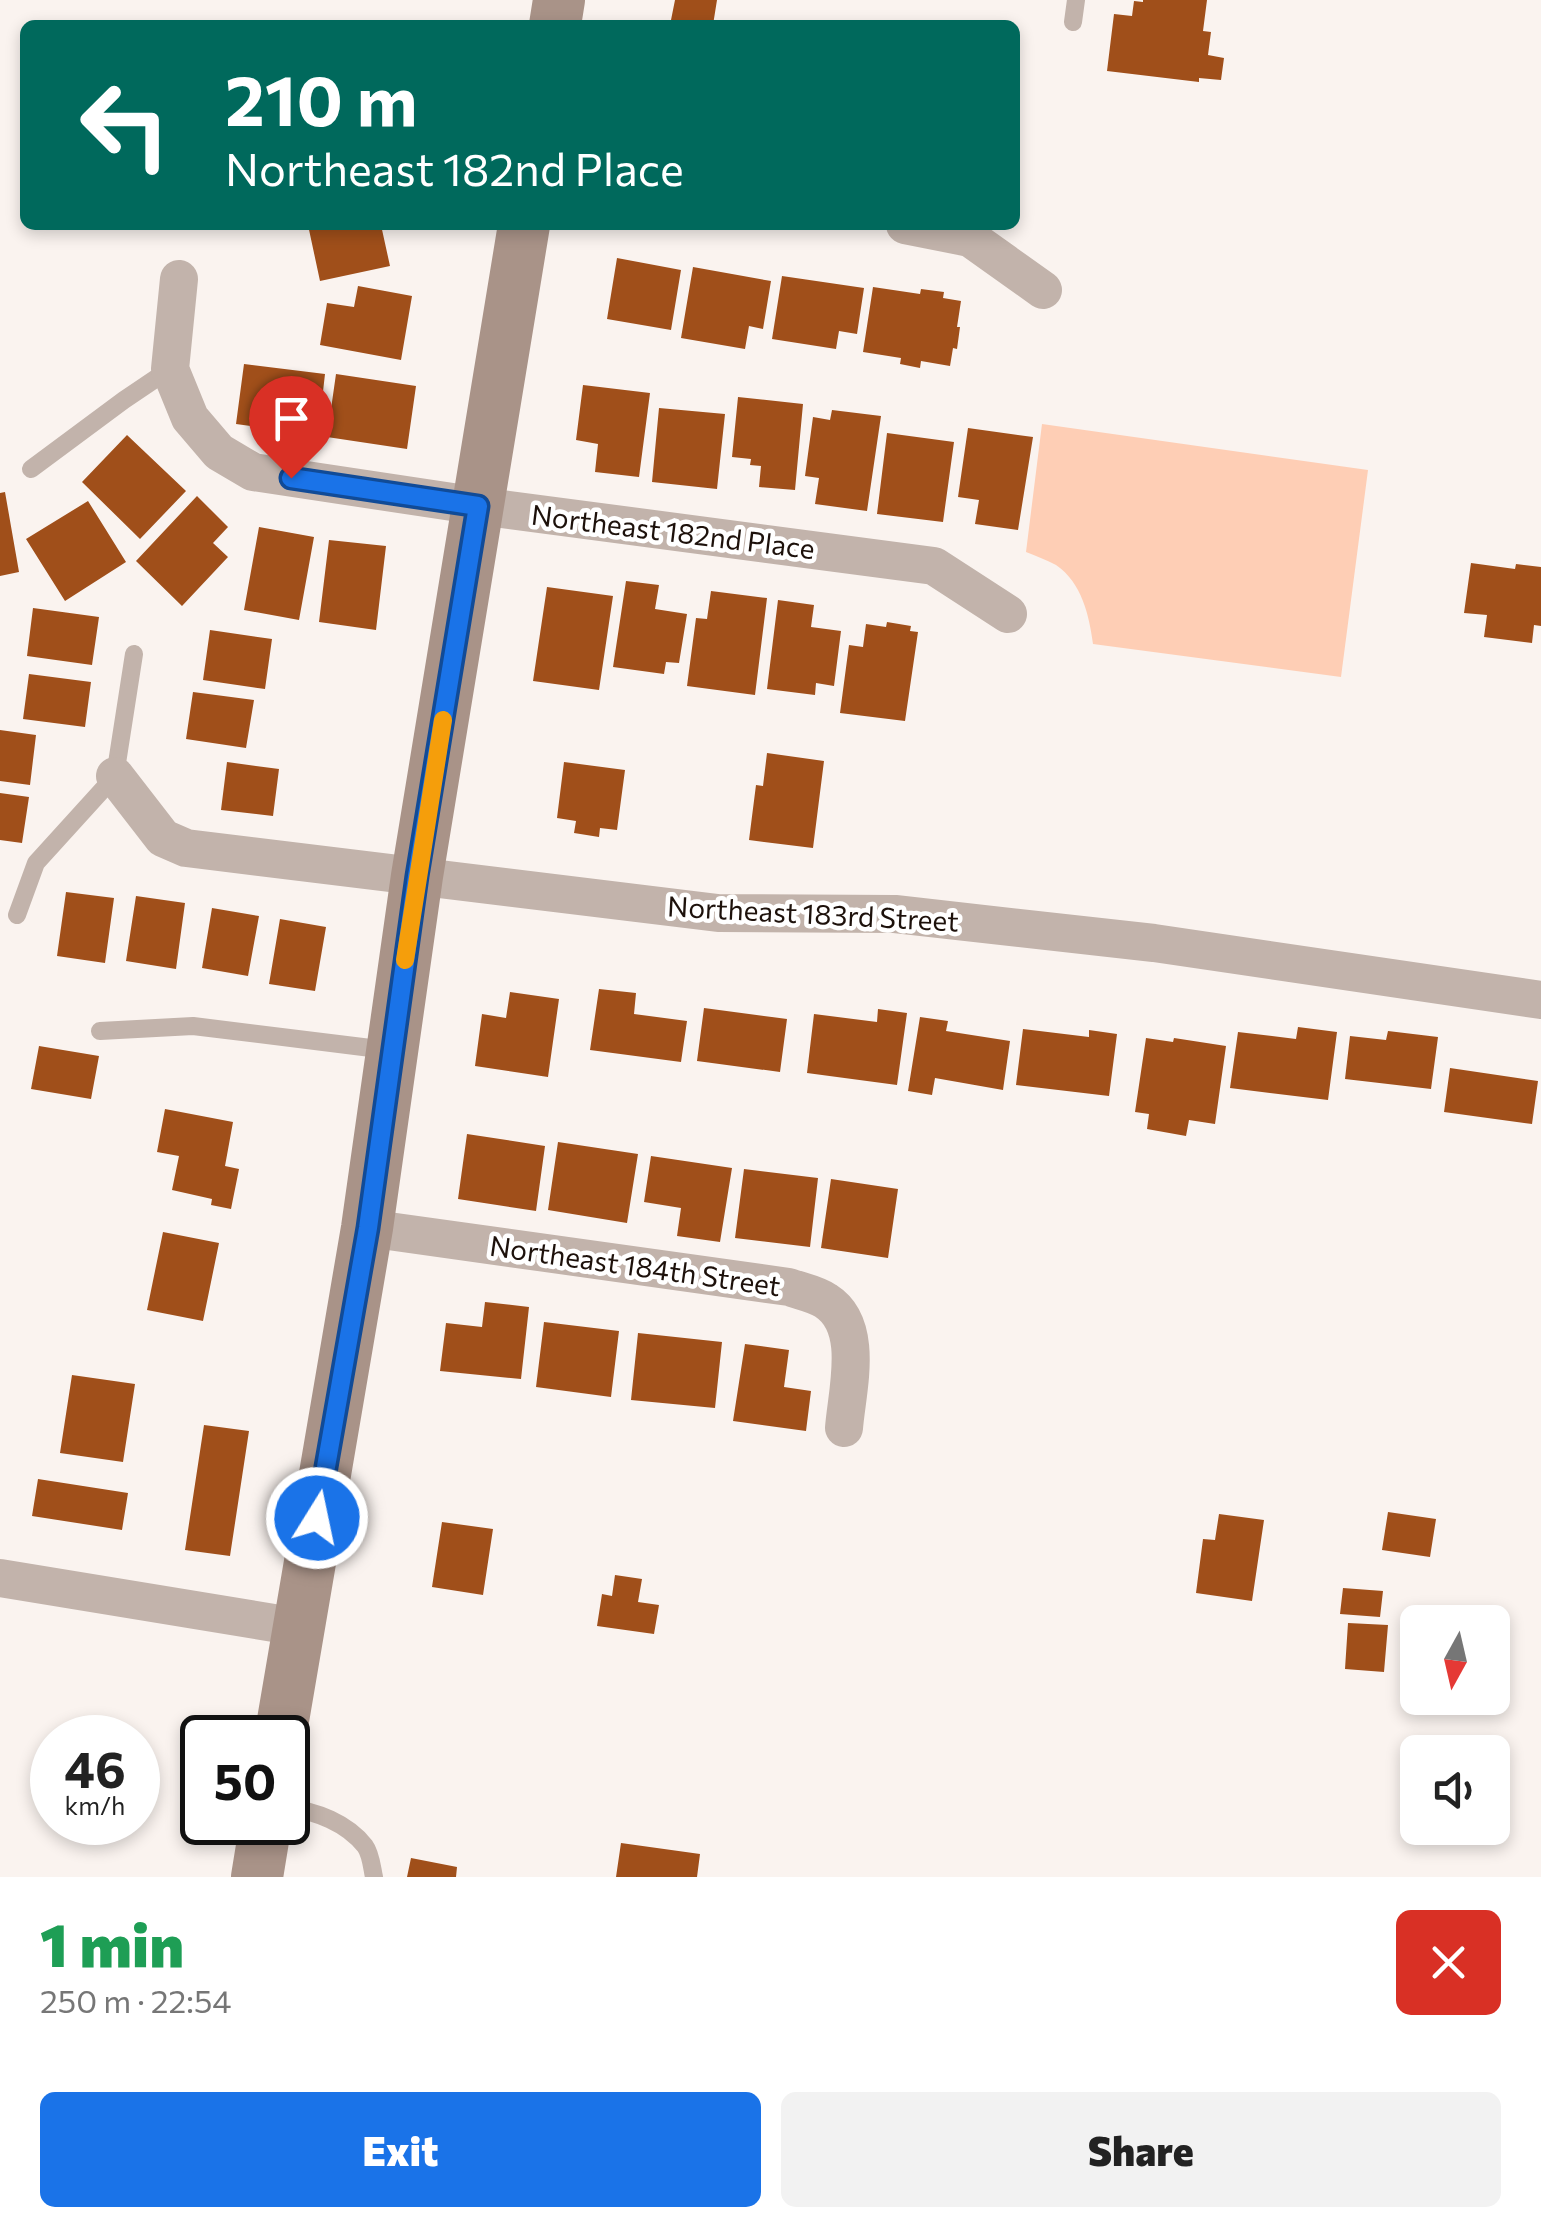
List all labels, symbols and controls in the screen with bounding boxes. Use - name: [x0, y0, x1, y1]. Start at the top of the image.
- text: 210 m: [225, 55, 417, 140]
- icon: left: [60, 60, 190, 190]
- text: Northeast 182nd Place: [225, 140, 684, 195]
- pin: [249, 376, 334, 479]
- icon: arrive: [264, 391, 319, 446]
- street label: Northeast 182nd Place: [529, 497, 817, 565]
- street label: Northeast 183rd Street: [667, 888, 960, 938]
- street label: Northeast 184th Street: [488, 1228, 783, 1302]
- position arrow: [265, 1466, 369, 1570]
- north arrow: [1400, 1605, 1510, 1715]
- map controls: [1400, 1605, 1510, 1845]
- speed limit sign: 50: [180, 1715, 310, 1845]
- button: sound: [1400, 1735, 1510, 1845]
- text: 46: [64, 1737, 126, 1798]
- text: km/h: [65, 1790, 125, 1820]
- text: 1 min: [40, 1906, 184, 1979]
- button: close: [1396, 1910, 1501, 2015]
- text: 250 m · 22:54: [40, 1980, 232, 2020]
- button: Exit: [40, 2092, 761, 2207]
- button: Share: [781, 2092, 1501, 2207]

